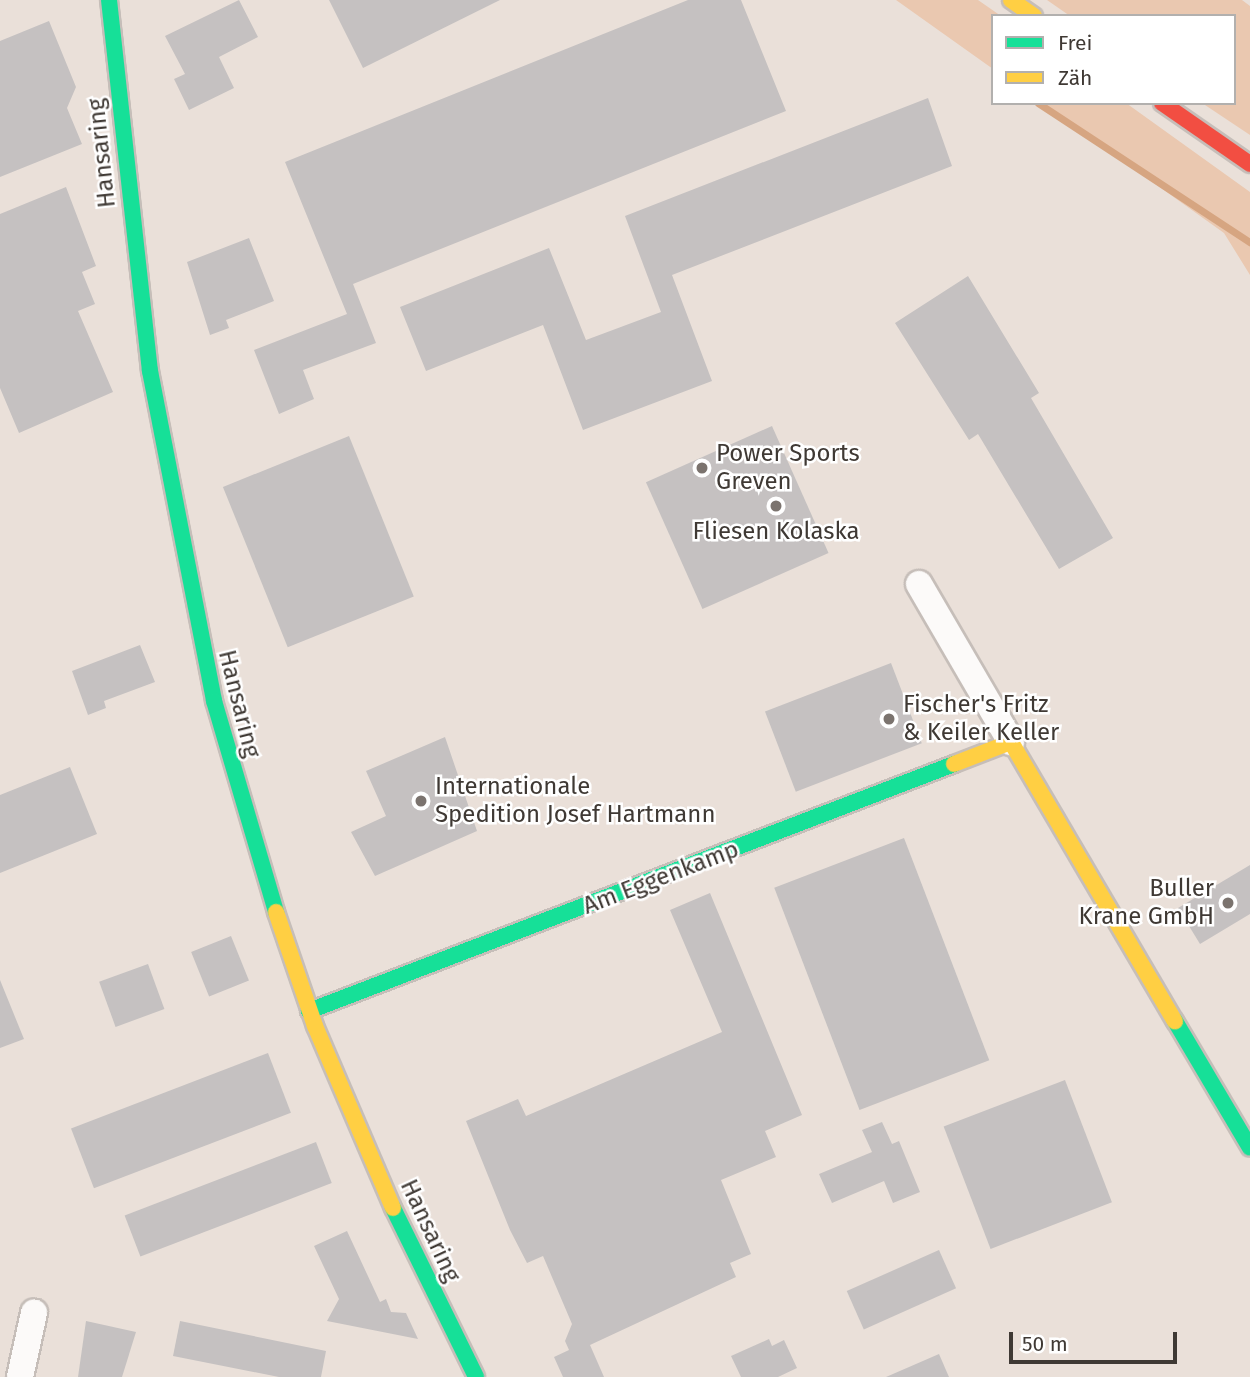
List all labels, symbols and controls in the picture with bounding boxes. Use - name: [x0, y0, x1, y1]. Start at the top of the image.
- legend: [991, 14, 1236, 105]
- text: Frei: [1058, 30, 1092, 56]
- text: Zäh: [1058, 65, 1092, 91]
- street label: Hansaring: [82, 97, 122, 209]
- place label: Power Sports Greven: [716, 440, 860, 496]
- marker: Power Sports Greven: [694, 460, 710, 476]
- marker: Fliesen Kolaska: [768, 498, 784, 514]
- place label: Fliesen Kolaska: [693, 518, 859, 546]
- street label: Hansaring: [212, 647, 266, 761]
- place label: Fischer's Fritz & Keiler Keller: [903, 691, 1059, 747]
- marker: Fischer's Fritz & Keiler Keller: [881, 711, 897, 727]
- place label: Internationale Spedition Josef Hartmann: [435, 773, 715, 829]
- marker: Internationale Spedition Josef Hartmann: [413, 793, 429, 809]
- street label: Am Eggenkamp: [579, 835, 743, 921]
- place label: Buller Krane GmbH: [1079, 875, 1214, 931]
- marker: Buller Krane GmbH: [1220, 895, 1236, 911]
- street label: Hansaring: [394, 1175, 466, 1287]
- scale bar: [1012, 1318, 1180, 1362]
- text: 50 m: [1022, 1331, 1068, 1357]

